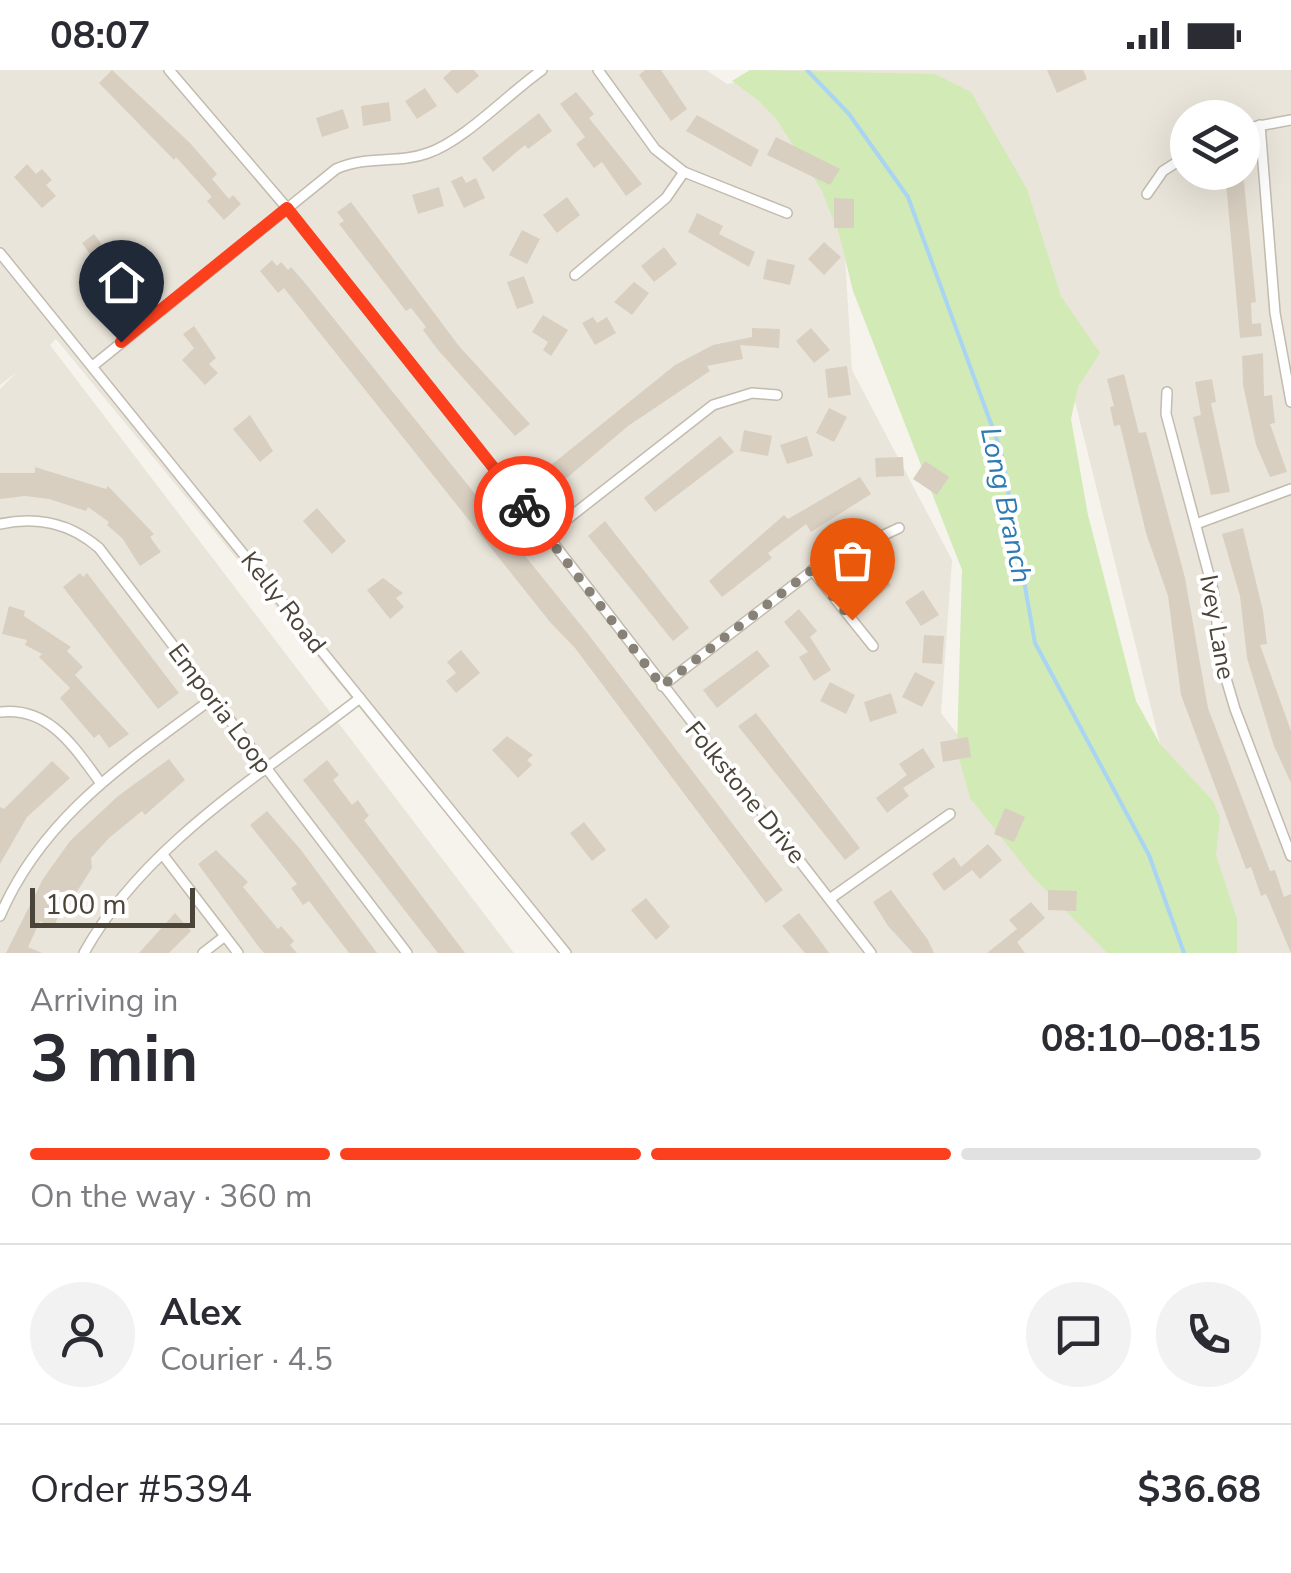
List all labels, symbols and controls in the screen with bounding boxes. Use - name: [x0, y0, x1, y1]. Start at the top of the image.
- text: 08:07: [50, 10, 151, 61]
- map controls: [1170, 100, 1260, 190]
- button: layers: [1170, 100, 1260, 190]
- pin: [79, 240, 164, 343]
- icon: home: [94, 255, 149, 310]
- water label: Long Branch: [971, 424, 1041, 587]
- courier: [474, 456, 574, 556]
- icon: bike: [497, 479, 552, 534]
- pin: [810, 518, 895, 621]
- icon: bag: [825, 533, 880, 588]
- street label: Kelly Road: [233, 545, 334, 661]
- street label: Ivey Lane: [1191, 572, 1243, 682]
- street label: Emporia Loop: [160, 637, 280, 781]
- street label: Folkstone Drive: [677, 714, 813, 871]
- scale bar: [30, 883, 195, 928]
- text: 100 m: [45, 886, 127, 924]
- text: Arriving in: [30, 979, 178, 1022]
- text: 08:10–08:15: [1041, 1013, 1261, 1064]
- text: 3 min: [30, 1015, 198, 1104]
- text: On the way · 360 m: [30, 1175, 312, 1218]
- button: person: [30, 1282, 135, 1387]
- button: chat: [1026, 1282, 1131, 1387]
- button: phone: [1156, 1282, 1261, 1387]
- text: Alex: [160, 1287, 241, 1338]
- text: Courier · 4.5: [160, 1338, 333, 1381]
- text: Order #5394: [30, 1464, 252, 1515]
- text: $36.68: [1138, 1464, 1261, 1515]

